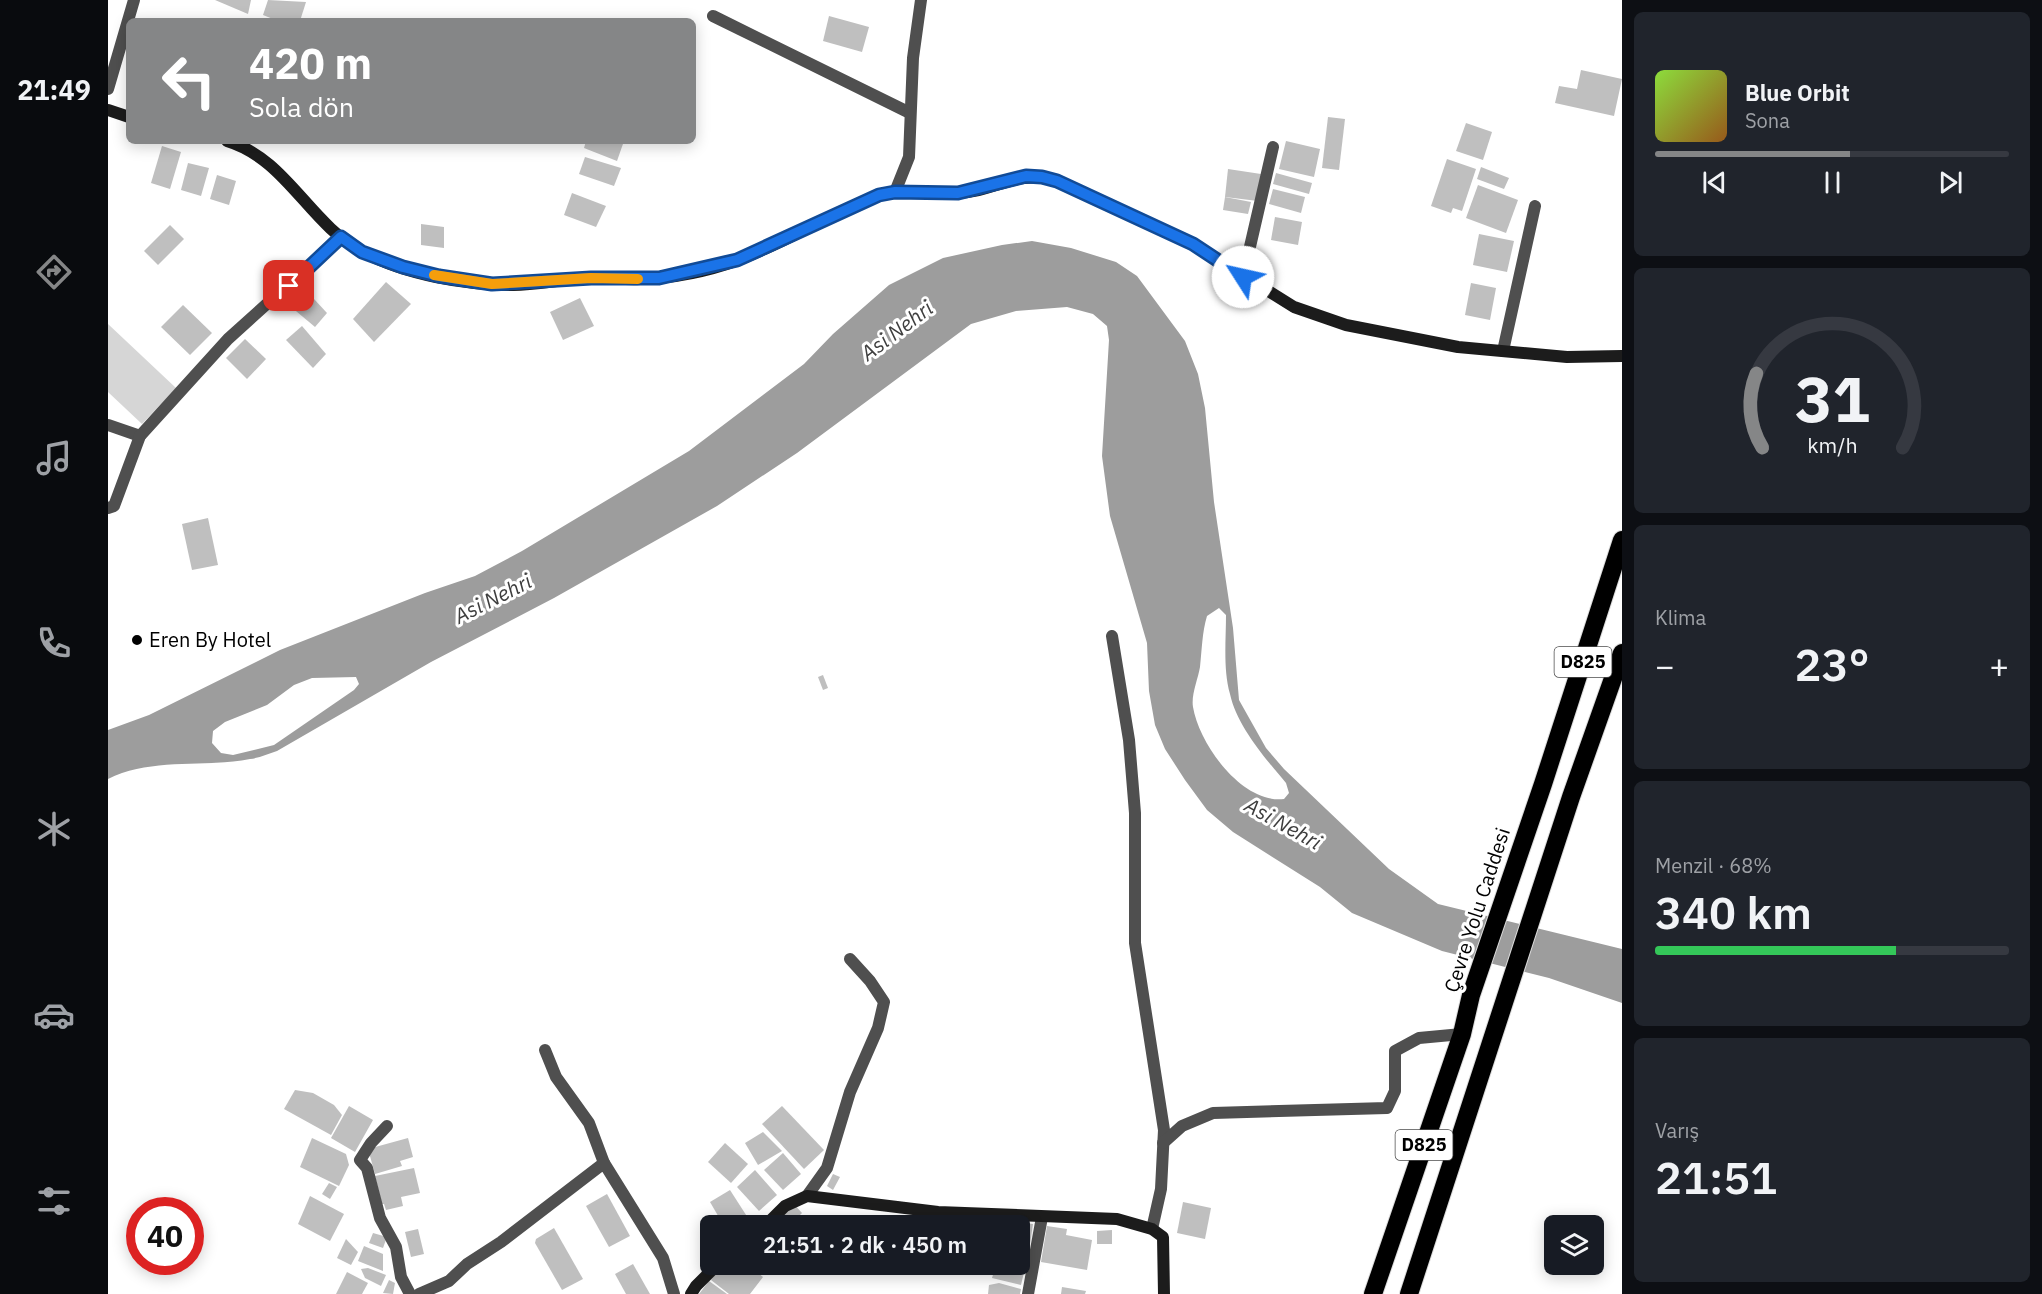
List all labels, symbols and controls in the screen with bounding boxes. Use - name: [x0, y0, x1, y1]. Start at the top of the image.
- text: 420 m: [249, 36, 372, 91]
- icon: left: [150, 42, 228, 120]
- text: 21:49: [17, 72, 91, 107]
- text: Blue Orbit: [1745, 78, 1850, 107]
- text: Sola dön: [249, 89, 354, 124]
- text: Sona: [1745, 107, 1790, 134]
- icon: previous: [1698, 166, 1731, 199]
- icon: pause: [1816, 166, 1849, 199]
- icon: next: [1934, 166, 1967, 199]
- position arrow: [1211, 245, 1275, 309]
- icon: directions: [33, 251, 75, 293]
- pin: [263, 260, 314, 311]
- icon: arrive: [272, 269, 305, 302]
- water label: Asi Nehri: [854, 294, 939, 367]
- text: 31: [1795, 358, 1869, 439]
- text: km/h: [1807, 431, 1857, 459]
- icon: music: [33, 437, 75, 479]
- water label: Asi Nehri: [448, 566, 537, 630]
- text: Klima: [1655, 604, 1706, 631]
- icon: phone: [33, 622, 75, 664]
- place label: Eren By Hotel: [149, 626, 271, 653]
- marker: Eren By Hotel: [130, 633, 144, 647]
- text: 23°: [1794, 635, 1870, 693]
- text: −: [1655, 644, 1675, 687]
- text: +: [1989, 644, 2009, 687]
- road number: D825: [1554, 647, 1612, 677]
- water label: Asi Nehri: [1239, 790, 1327, 856]
- icon: climate: [33, 808, 75, 850]
- street label: Çevre Yolu Caddesi: [1437, 824, 1516, 996]
- text: Menzil · 68%: [1655, 852, 1772, 879]
- text: 340 km: [1655, 883, 1812, 941]
- icon: car: [33, 994, 75, 1036]
- text: Varış: [1655, 1117, 1699, 1144]
- road number: D825: [1396, 1130, 1452, 1160]
- text: 21:51: [1655, 1148, 1777, 1206]
- icon: filters: [33, 1180, 75, 1222]
- speed limit sign: 40: [126, 1197, 204, 1275]
- map controls: [1544, 1215, 1604, 1275]
- button: layers: [1544, 1215, 1604, 1275]
- text: 21:51 · 2 dk · 450 m: [763, 1230, 967, 1259]

